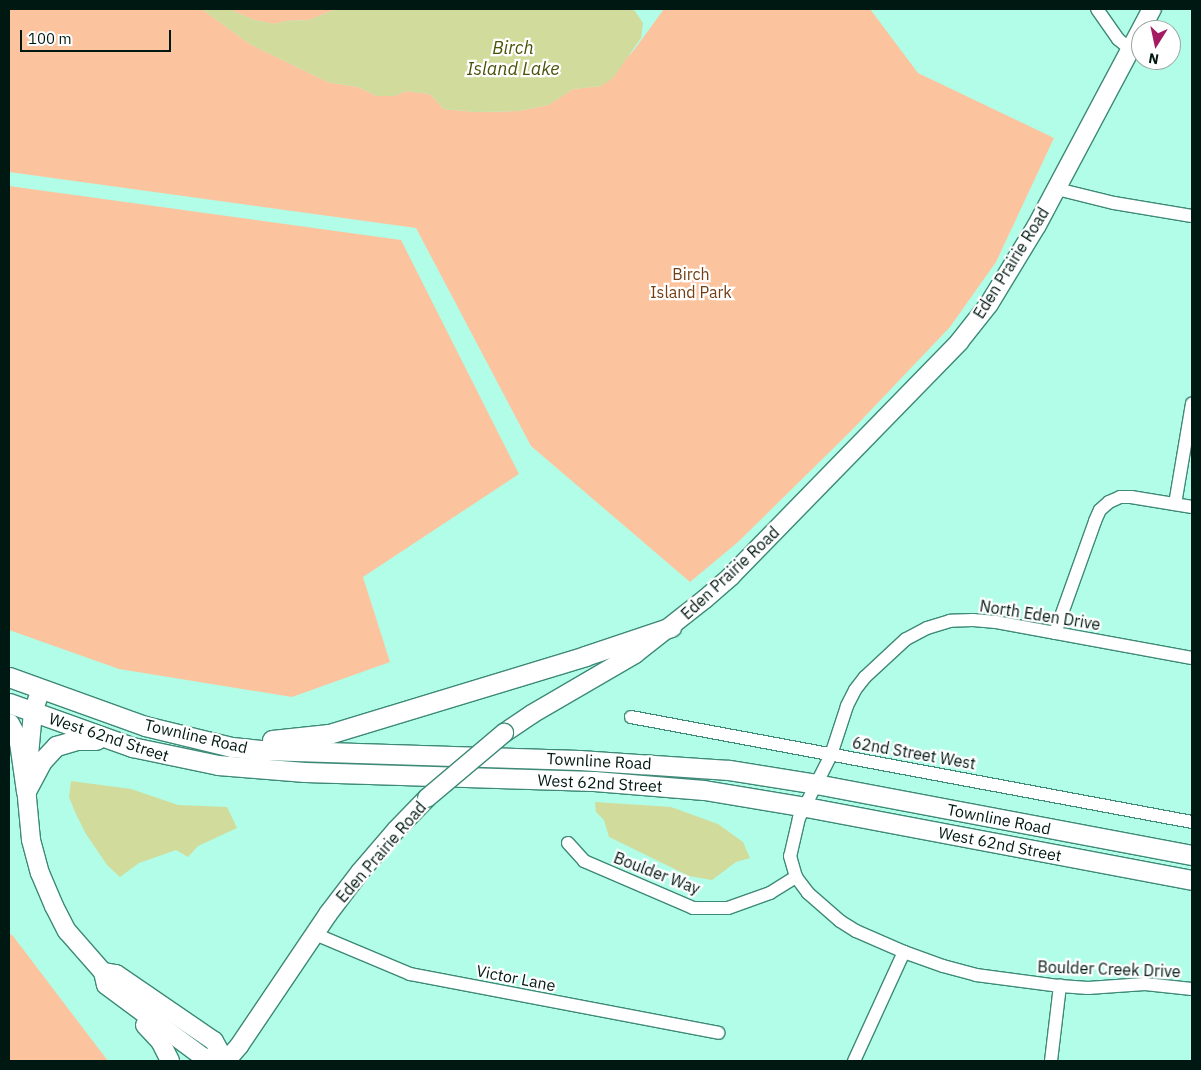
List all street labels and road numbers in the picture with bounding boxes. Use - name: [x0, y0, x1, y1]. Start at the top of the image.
- street label: Eden Prairie Road: [969, 204, 1053, 322]
- street label: Eden Prairie Road: [677, 523, 783, 623]
- street label: North Eden Drive: [978, 596, 1102, 634]
- street label: West 62nd Street: [47, 709, 171, 765]
- street label: Townline Road: [143, 715, 249, 757]
- street label: 62nd Street West: [851, 733, 977, 773]
- street label: Townline Road: [546, 749, 652, 773]
- street label: West 62nd Street: [537, 770, 663, 796]
- street label: Eden Prairie Road: [332, 798, 430, 906]
- street label: Townline Road: [946, 800, 1052, 838]
- street label: West 62nd Street: [937, 823, 1063, 865]
- street label: Boulder Way: [611, 848, 703, 898]
- street label: Boulder Creek Drive: [1037, 957, 1181, 981]
- street label: Victor Lane: [475, 961, 557, 995]

